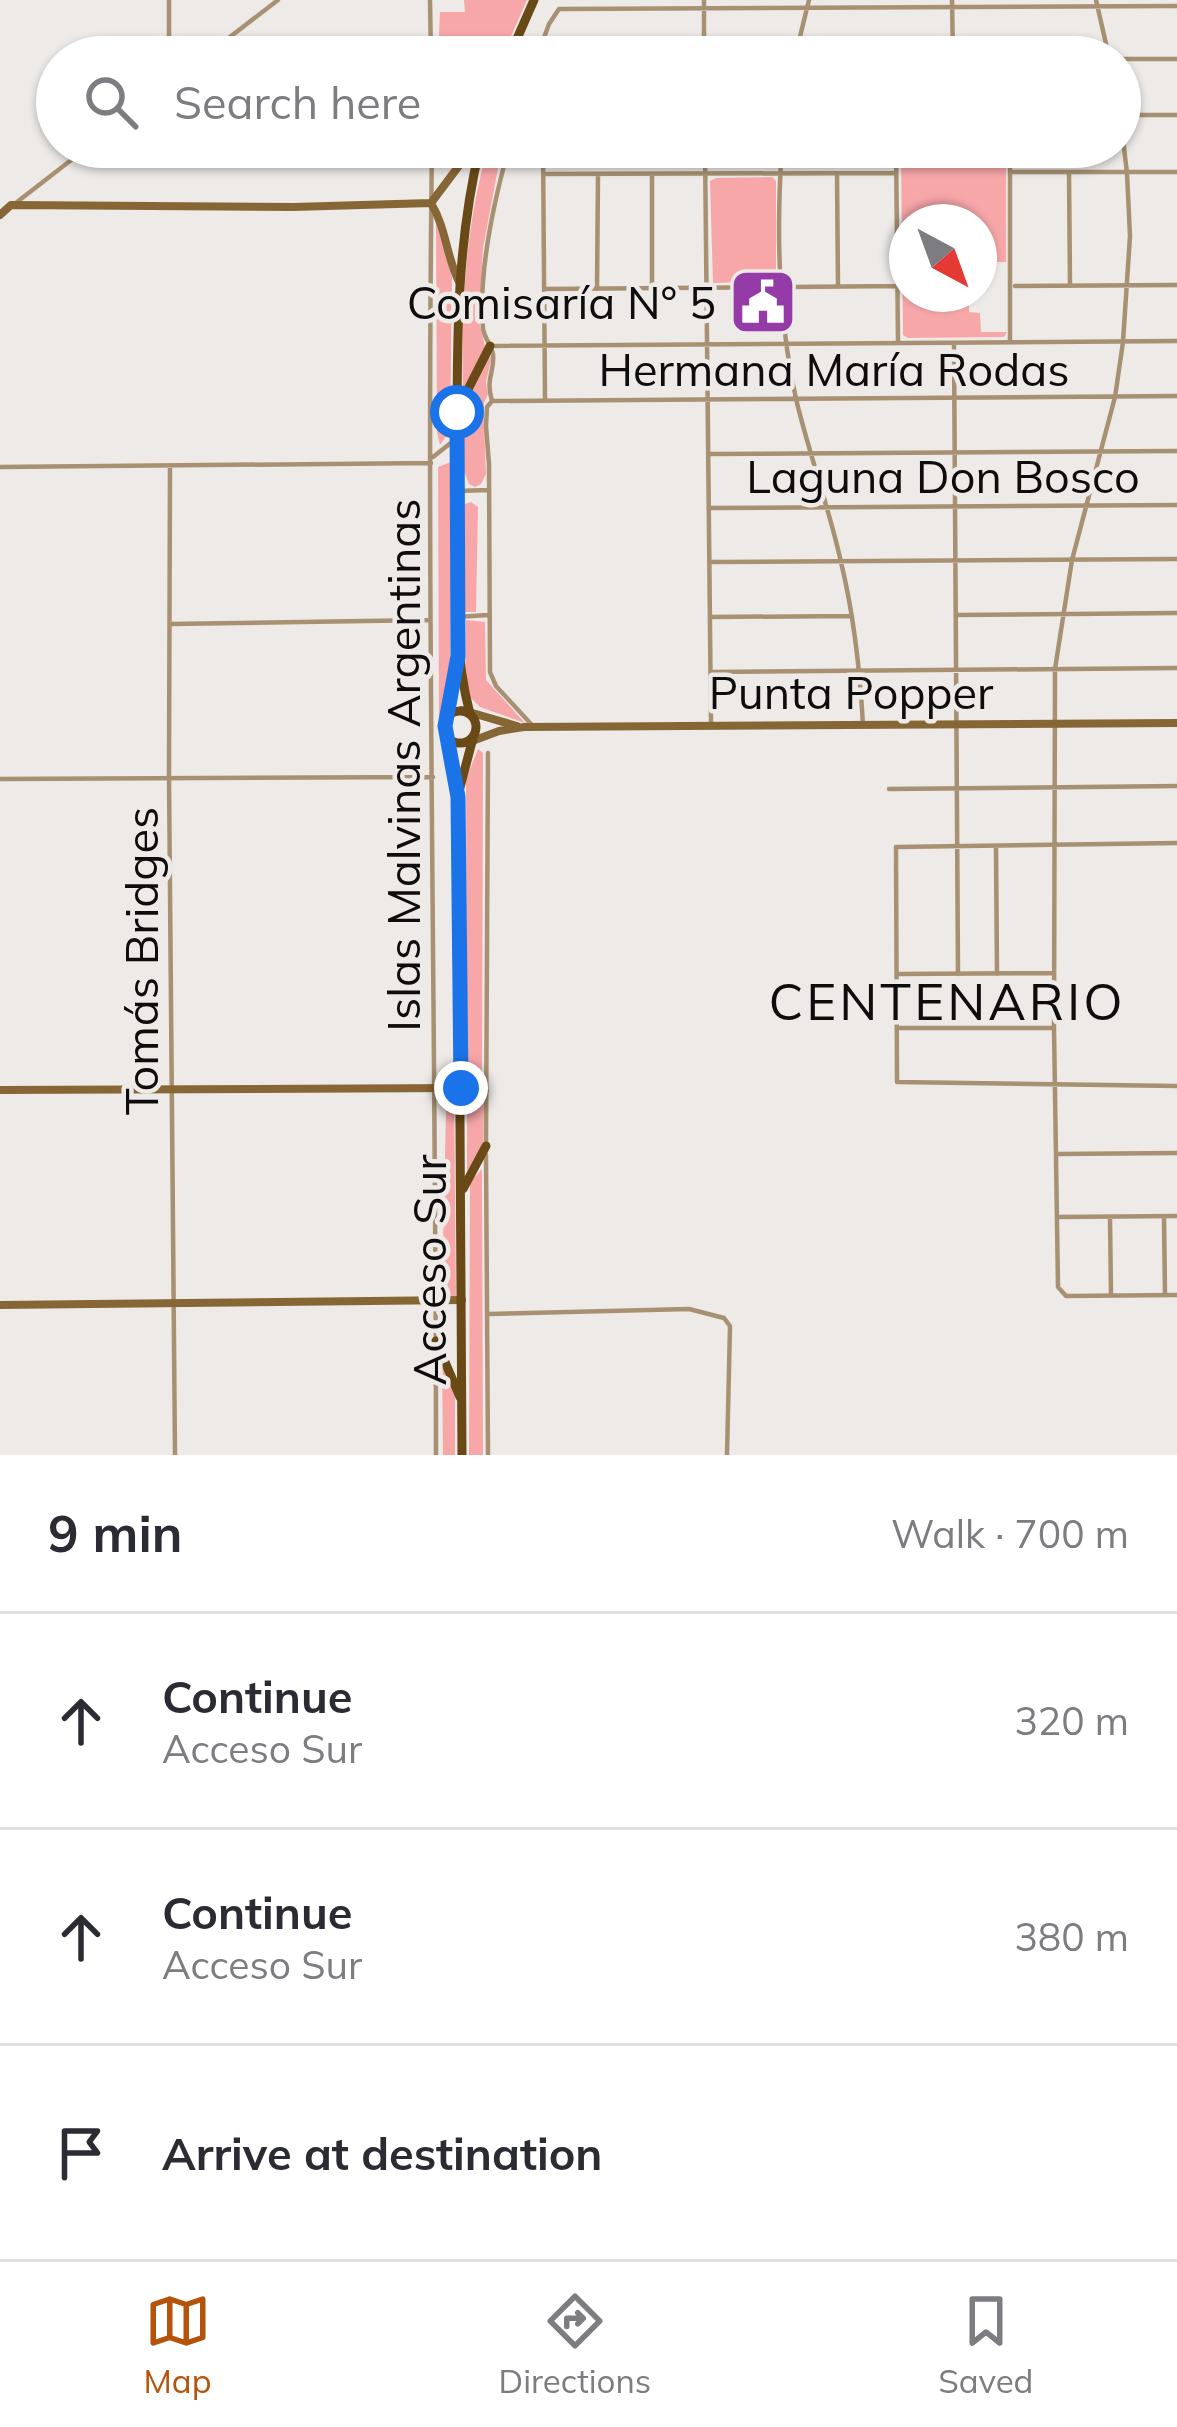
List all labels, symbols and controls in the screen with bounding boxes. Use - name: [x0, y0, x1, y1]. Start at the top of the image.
- search box: [36, 36, 1141, 168]
- icon: search: [78, 69, 144, 135]
- text: Search here: [174, 74, 421, 130]
- north arrow: [889, 204, 997, 312]
- public building icon: Comisaría N° 5: [728, 267, 798, 337]
- place label: Comisaría N° 5: [407, 274, 716, 330]
- street label: Hermana María Rodas: [599, 341, 1069, 397]
- route start: [430, 385, 484, 439]
- street label: Laguna Don Bosco: [746, 448, 1140, 504]
- street label: Islas Malvinas Argentinas: [375, 498, 431, 1032]
- street label: Punta Popper: [709, 664, 994, 720]
- street label: Tomás Bridges: [113, 807, 169, 1115]
- district label: CENTENARIO: [768, 969, 1126, 1033]
- route end: [434, 1061, 488, 1115]
- street label: Acceso Sur: [401, 1154, 457, 1386]
- text: 9 min: [48, 1501, 183, 1565]
- text: Walk · 700 m: [891, 1509, 1129, 1558]
- text: Continue: [162, 1668, 352, 1724]
- icon: ahead: [48, 1688, 114, 1754]
- text: 320 m: [1014, 1696, 1129, 1745]
- text: Acceso Sur: [162, 1724, 362, 1773]
- text: Continue: [162, 1884, 352, 1940]
- icon: ahead: [48, 1904, 114, 1970]
- text: 380 m: [1014, 1912, 1129, 1961]
- text: Acceso Sur: [162, 1940, 362, 1989]
- icon: arrive: [48, 2120, 114, 2186]
- text: Arrive at destination: [162, 2125, 602, 2181]
- tab: Map: [144, 2288, 211, 2401]
- tab: Directions: [499, 2288, 651, 2401]
- tab: Saved: [938, 2288, 1033, 2401]

